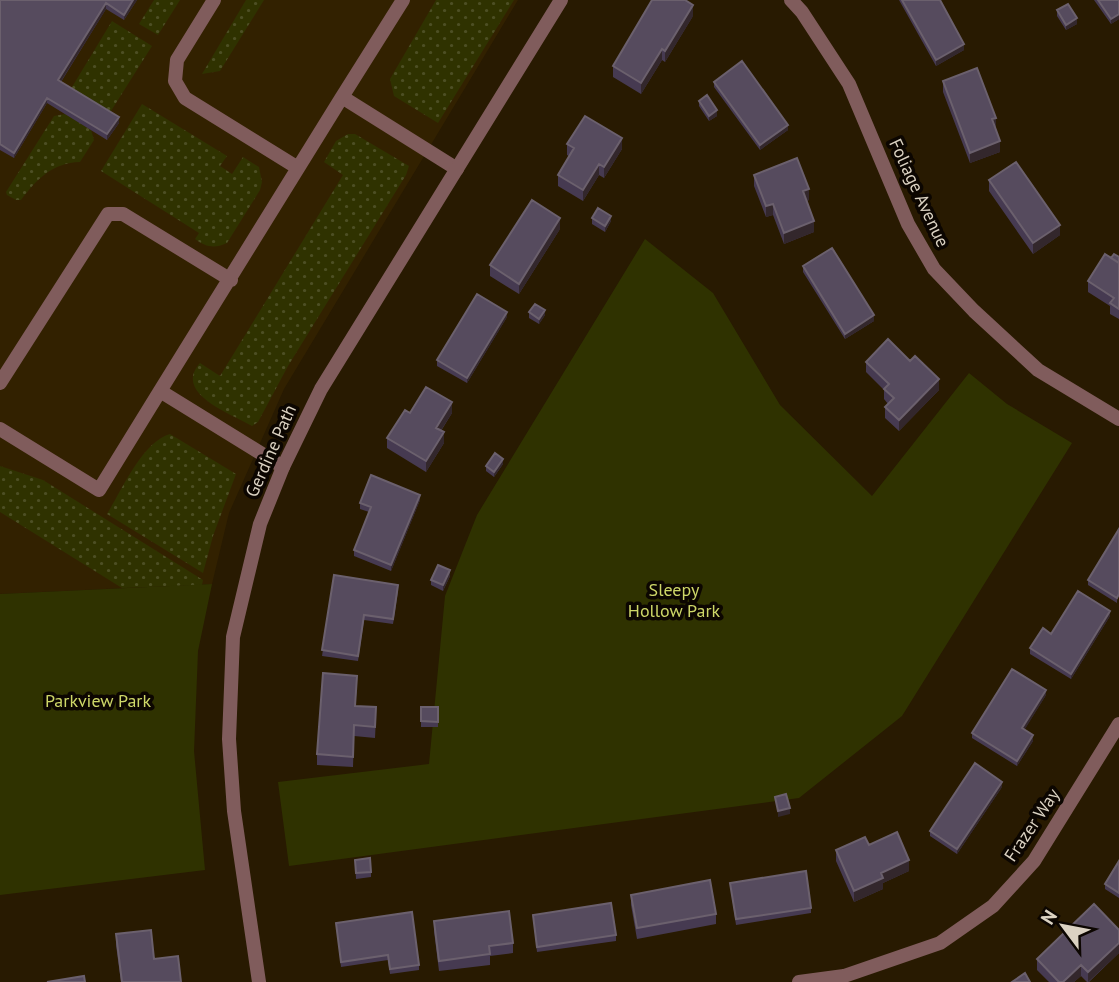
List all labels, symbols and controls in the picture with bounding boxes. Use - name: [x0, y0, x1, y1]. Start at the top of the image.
- street label: Foliage Avenue: [884, 135, 955, 251]
- street label: Gerdine Path: [240, 401, 301, 501]
- park label: Sleepy Hollow Park: [628, 578, 721, 622]
- park label: Parkview Park: [45, 689, 151, 712]
- street label: Frazer Way: [999, 783, 1065, 866]
- north arrow: [1028, 891, 1098, 961]
- text: N: [1035, 905, 1062, 929]

